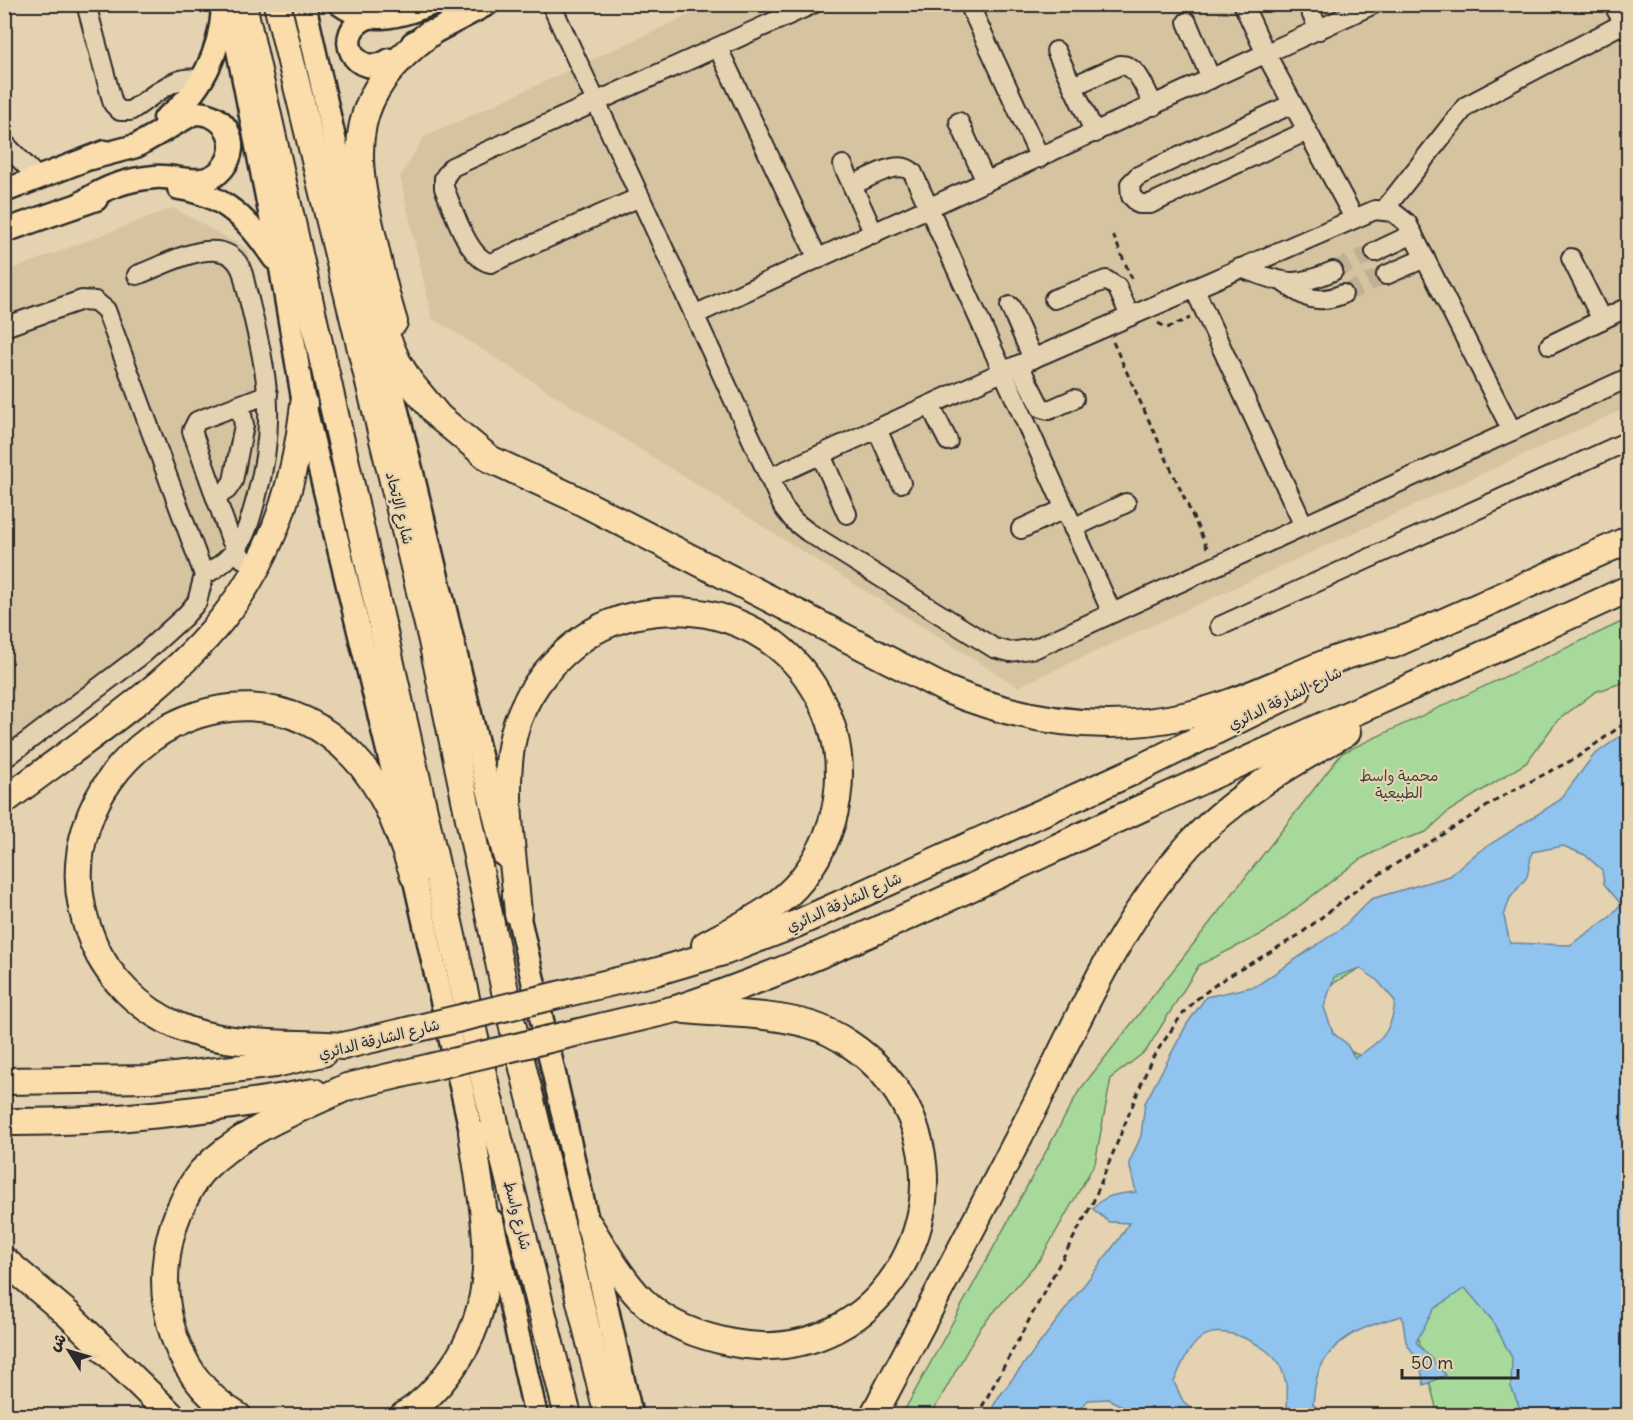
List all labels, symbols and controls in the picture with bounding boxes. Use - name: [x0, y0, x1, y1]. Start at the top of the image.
- street label: شارع الإتحاد: [381, 470, 418, 547]
- street label: شارع الشارقة الدائري: [1225, 662, 1346, 736]
- park label: محمية واسط الطبيعية: [1360, 766, 1438, 802]
- street label: شارع الشارقة الدائري: [783, 868, 905, 938]
- street label: شارع الشارقة الدائري: [316, 1015, 442, 1065]
- street label: شارع واسط: [499, 1178, 536, 1252]
- north arrow: [39, 1321, 99, 1381]
- text: ش: [44, 1329, 70, 1355]
- scale bar: [1402, 1342, 1518, 1380]
- text: 50 m: [1411, 1351, 1453, 1374]

